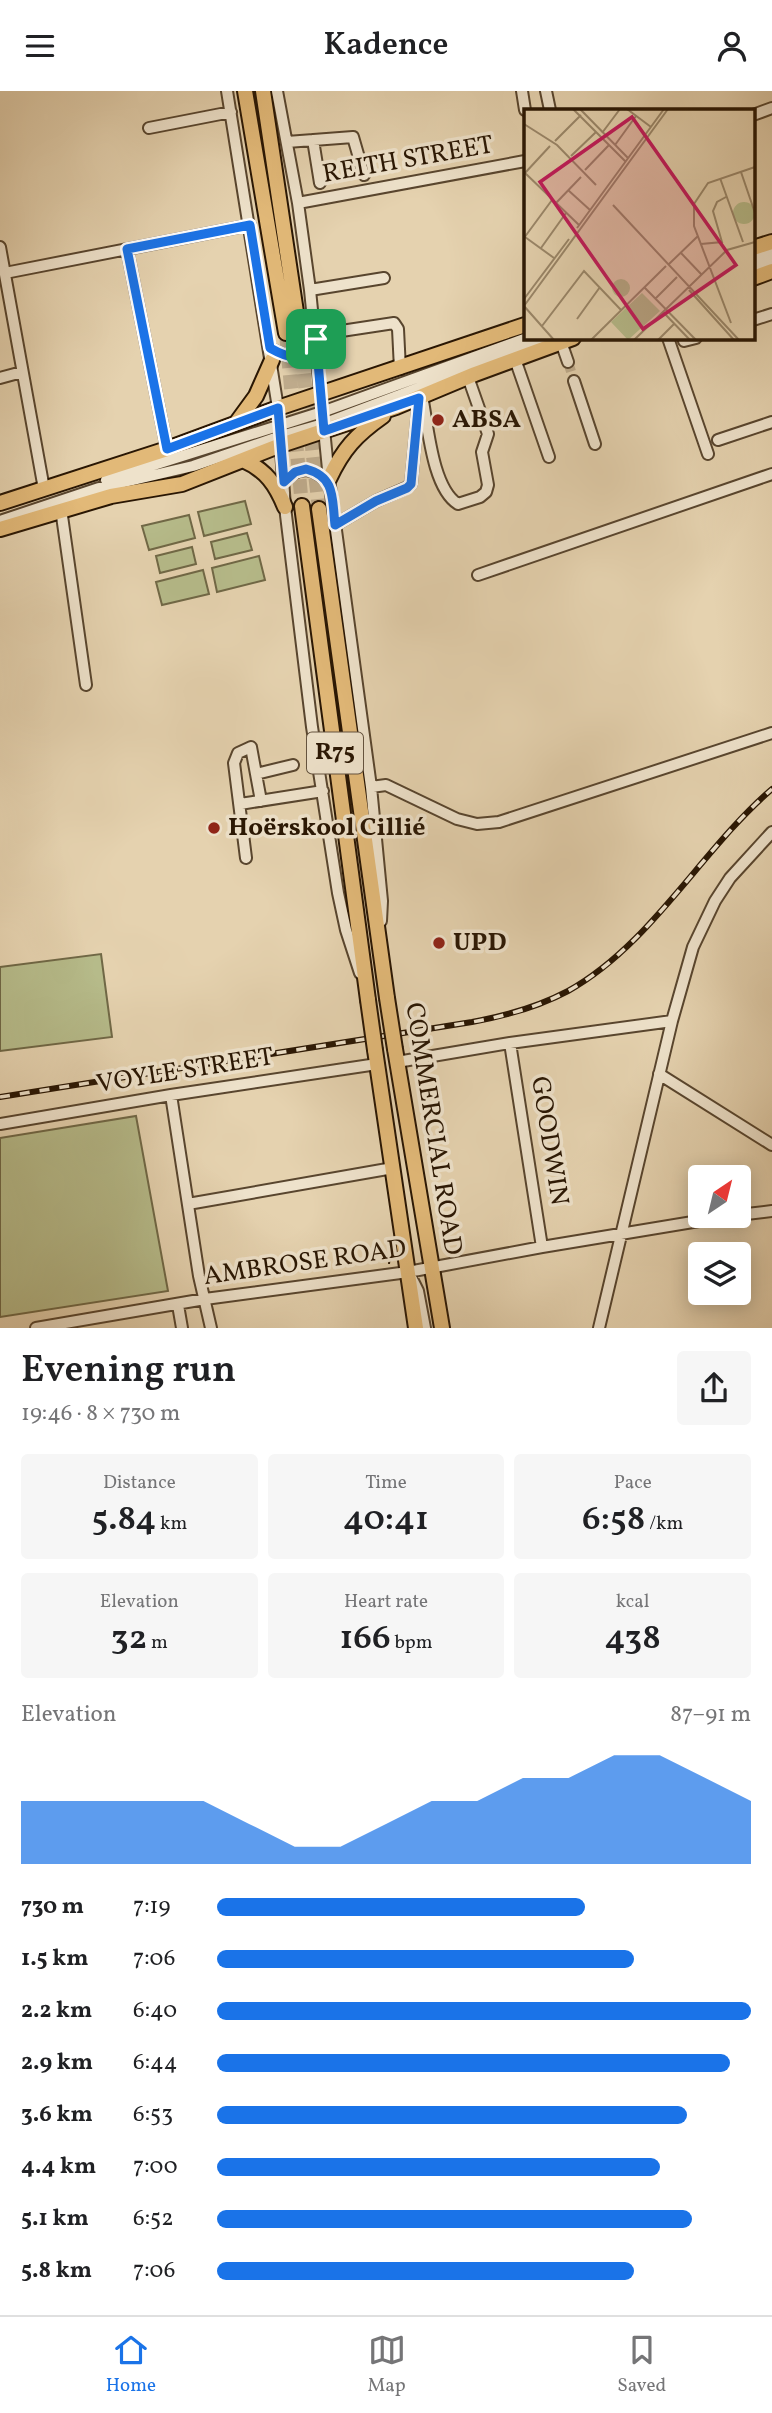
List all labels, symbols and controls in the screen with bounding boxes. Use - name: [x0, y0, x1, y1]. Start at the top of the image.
- text: Kadence: [324, 24, 448, 68]
- icon: menu: [21, 27, 59, 65]
- icon: person: [713, 27, 751, 65]
- inset map: [524, 109, 754, 339]
- street label: REITH STREET: [320, 127, 496, 193]
- pin: [286, 309, 346, 369]
- icon: arrive: [297, 320, 335, 358]
- place label: ABSA: [452, 402, 521, 438]
- marker: ABSA: [430, 412, 446, 428]
- road number: R75: [307, 733, 363, 773]
- place label: Hoërskool Cillié: [228, 810, 425, 846]
- marker: Hoërskool Cillié: [206, 820, 222, 836]
- place label: UPD: [453, 925, 507, 961]
- marker: UPD: [431, 935, 447, 951]
- street label: COMMERCIAL ROAD: [395, 1000, 471, 1258]
- street label: VOYLE STREET: [94, 1039, 276, 1103]
- street label: GOODWIN: [521, 1074, 577, 1208]
- north arrow: [688, 1165, 751, 1229]
- map controls: [688, 1165, 751, 1305]
- street label: AMBROSE ROAD: [201, 1231, 409, 1295]
- button: layers: [688, 1242, 751, 1305]
- text: Evening run: [21, 1345, 236, 1398]
- button: share: [677, 1351, 751, 1425]
- text: 19:46 · 8 × 730 m: [21, 1398, 180, 1430]
- text: Distance: [103, 1470, 176, 1496]
- text: Time: [365, 1470, 407, 1496]
- text: Pace: [614, 1470, 652, 1496]
- text: 5.84: [91, 1496, 156, 1544]
- text: 40:41: [343, 1496, 429, 1544]
- text: 6:58: [582, 1496, 645, 1544]
- text: km: [156, 1511, 187, 1537]
- text: /km: [645, 1511, 683, 1537]
- text: Elevation: [100, 1589, 179, 1615]
- text: Heart rate: [344, 1589, 428, 1615]
- text: kcal: [616, 1589, 650, 1615]
- text: 32: [111, 1615, 147, 1663]
- text: 166: [339, 1615, 391, 1663]
- text: 438: [605, 1615, 661, 1663]
- text: m: [147, 1630, 168, 1656]
- text: bpm: [391, 1630, 433, 1656]
- text: Elevation: [21, 1699, 117, 1731]
- text: 87–91 m: [670, 1699, 751, 1731]
- text: 730 m: [21, 1891, 84, 1923]
- text: 7:19: [133, 1891, 170, 1923]
- text: 1.5 km: [21, 1943, 88, 1975]
- text: 7:06: [133, 1943, 175, 1975]
- text: 2.2 km: [21, 1995, 92, 2027]
- text: 6:40: [133, 1995, 177, 2027]
- text: 2.9 km: [21, 2047, 93, 2079]
- text: 6:44: [133, 2047, 178, 2079]
- text: 3.6 km: [21, 2099, 93, 2131]
- text: 6:53: [133, 2099, 173, 2131]
- text: 4.4 km: [21, 2151, 96, 2183]
- text: 7:00: [133, 2151, 178, 2183]
- text: 5.1 km: [21, 2203, 89, 2235]
- text: 6:52: [133, 2203, 173, 2235]
- text: 5.8 km: [21, 2255, 92, 2287]
- text: 7:06: [133, 2255, 175, 2287]
- tab: Home: [106, 2331, 156, 2399]
- tab: Map: [368, 2331, 406, 2399]
- tab: Saved: [617, 2331, 666, 2399]

